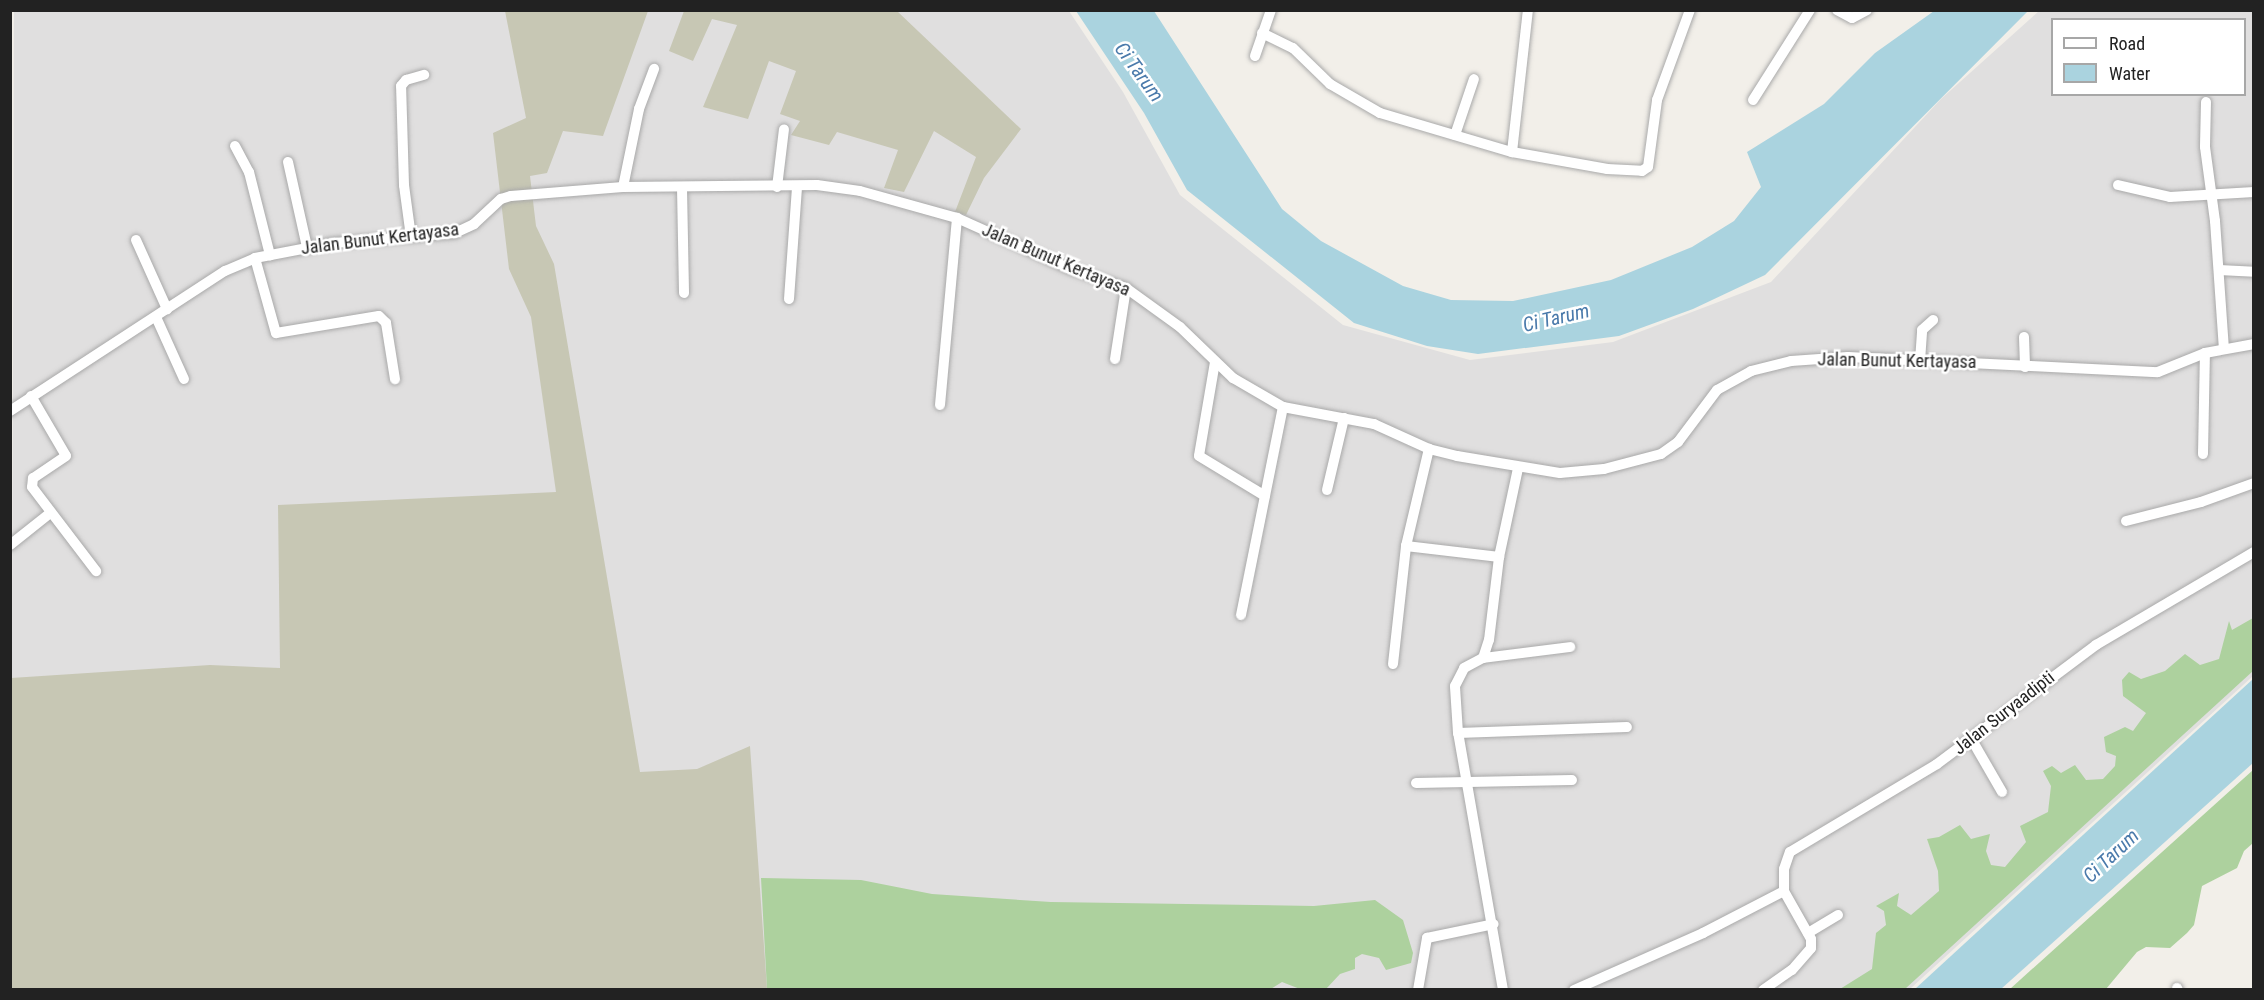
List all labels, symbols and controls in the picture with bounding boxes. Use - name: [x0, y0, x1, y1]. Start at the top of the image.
- legend: [2051, 18, 2246, 96]
- text: Road: [2109, 33, 2145, 54]
- water label: Ci Tarum: [1109, 37, 1169, 107]
- text: Water: [2109, 63, 2150, 84]
- street label: Jalan Bunut Kertayasa: [300, 219, 460, 259]
- street label: Jalan Bunut Kertayasa: [979, 219, 1133, 301]
- water label: Ci Tarum: [1520, 299, 1592, 337]
- street label: Jalan Bunut Kertayasa: [1817, 349, 1977, 373]
- street label: Jalan Suryaadipti: [1949, 667, 2059, 759]
- water label: Ci Tarum: [2078, 824, 2144, 888]

